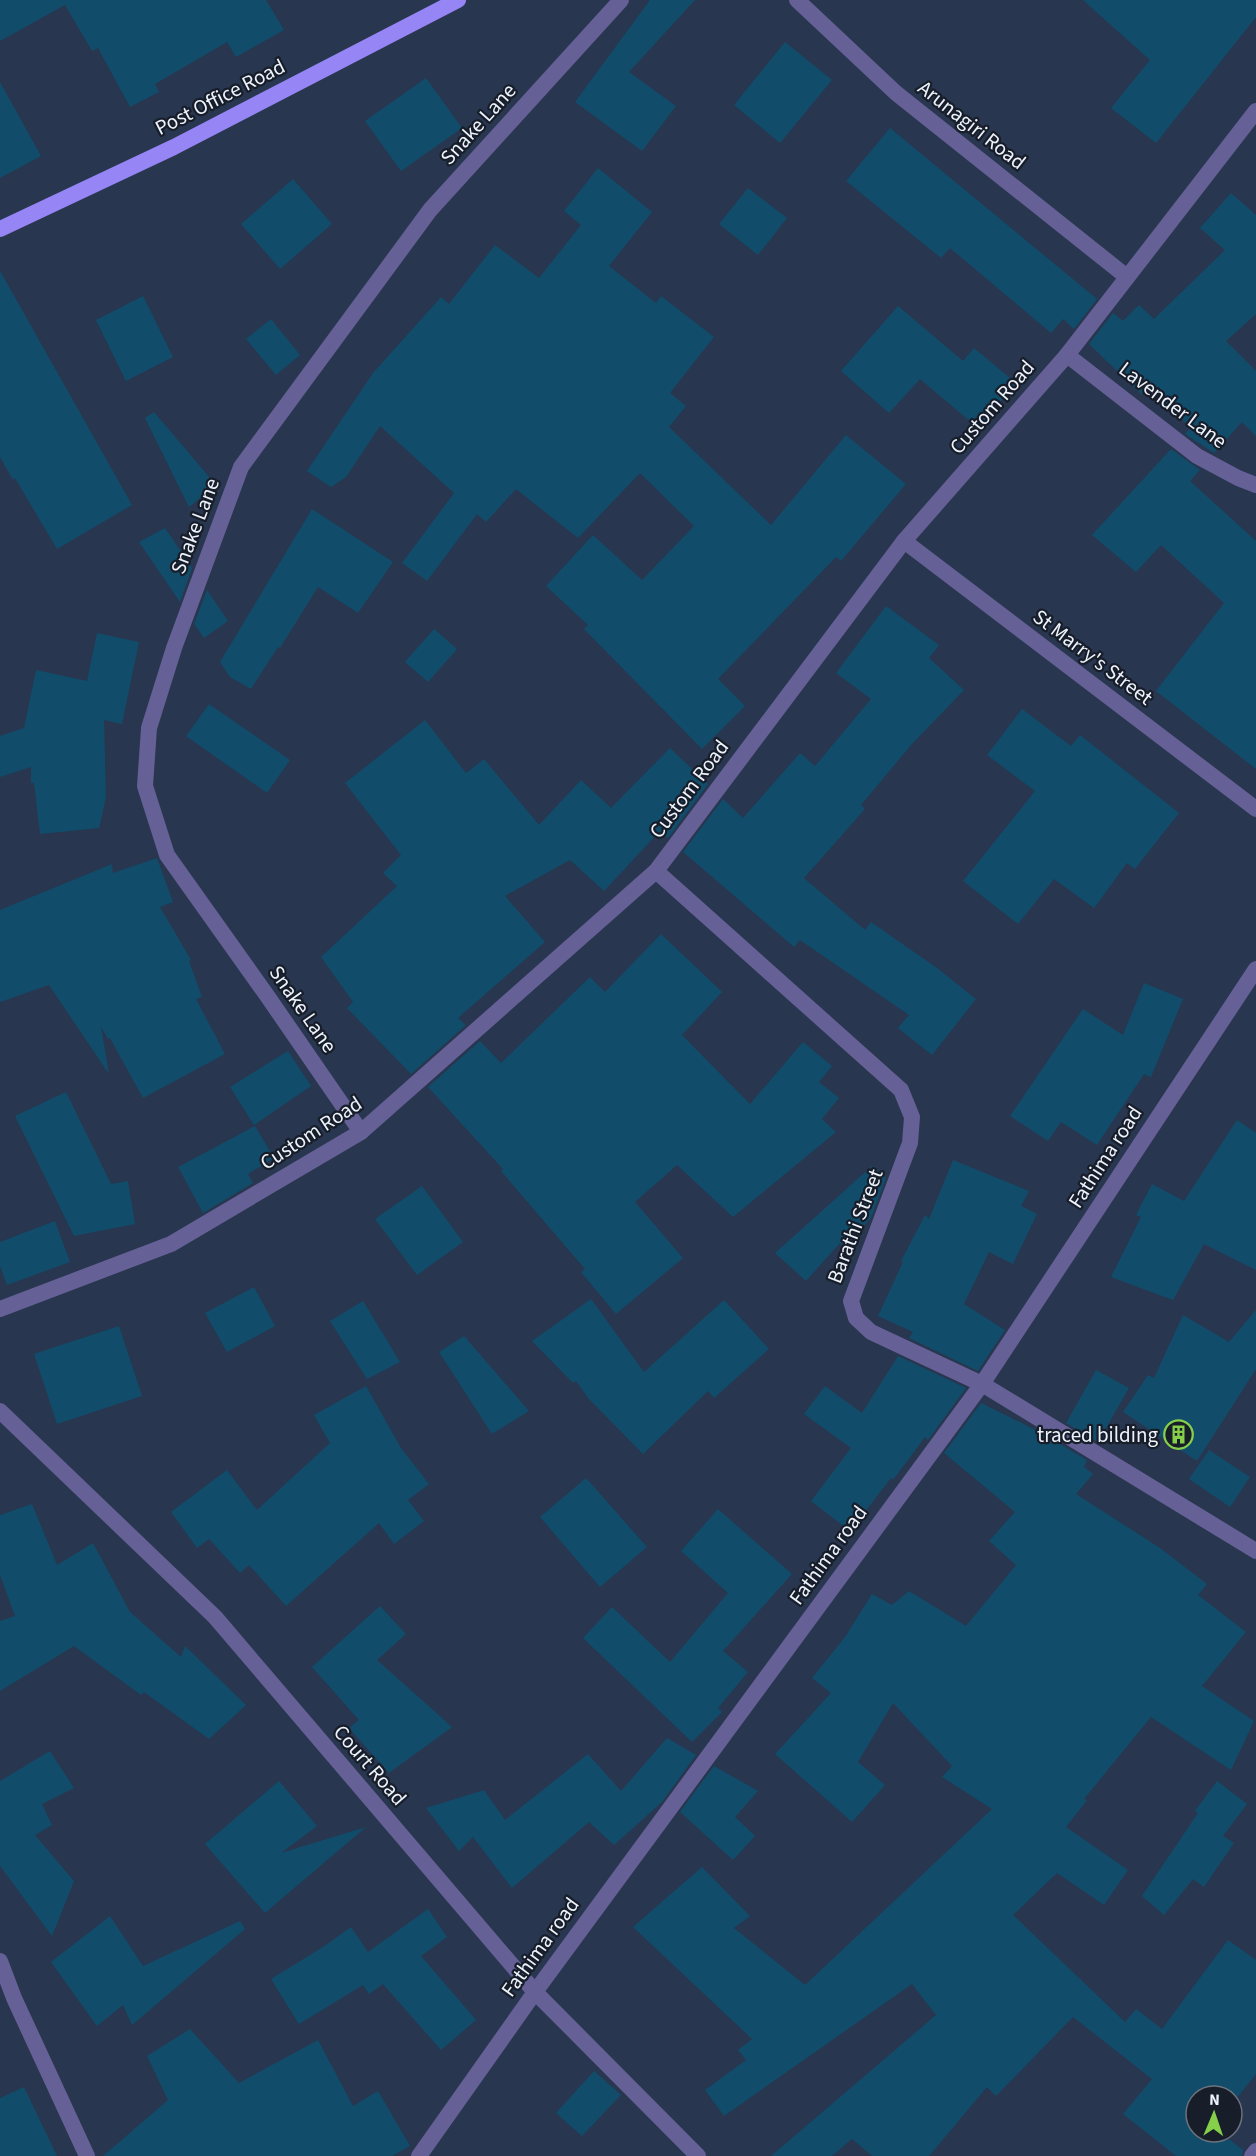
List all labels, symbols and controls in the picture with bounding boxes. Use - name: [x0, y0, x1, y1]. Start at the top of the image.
- street label: Post Office Road: [150, 51, 290, 143]
- street label: Arunagiri Road: [912, 73, 1032, 177]
- street label: Snake Lane: [433, 77, 523, 171]
- street label: Custom Road: [942, 353, 1042, 461]
- street label: Lavender Lane: [1113, 354, 1233, 456]
- street label: Snake Lane: [163, 474, 227, 578]
- street label: St Marry's Street: [1027, 602, 1159, 712]
- street label: Custom Road: [642, 733, 736, 845]
- street label: Snake Lane: [262, 959, 344, 1059]
- street label: Custom Road: [254, 1089, 368, 1177]
- street label: Fathima road: [1061, 1100, 1149, 1214]
- street label: Barathi Street: [819, 1164, 891, 1288]
- building icon: traced bilding: [1163, 1419, 1195, 1451]
- place label: traced bilding: [1037, 1420, 1158, 1450]
- street label: Fathima road: [782, 1499, 874, 1611]
- street label: Court Road: [326, 1718, 414, 1812]
- street label: Fathima road: [494, 1891, 586, 2003]
- north arrow: [1184, 2084, 1244, 2144]
- text: N: [1209, 2089, 1220, 2111]

